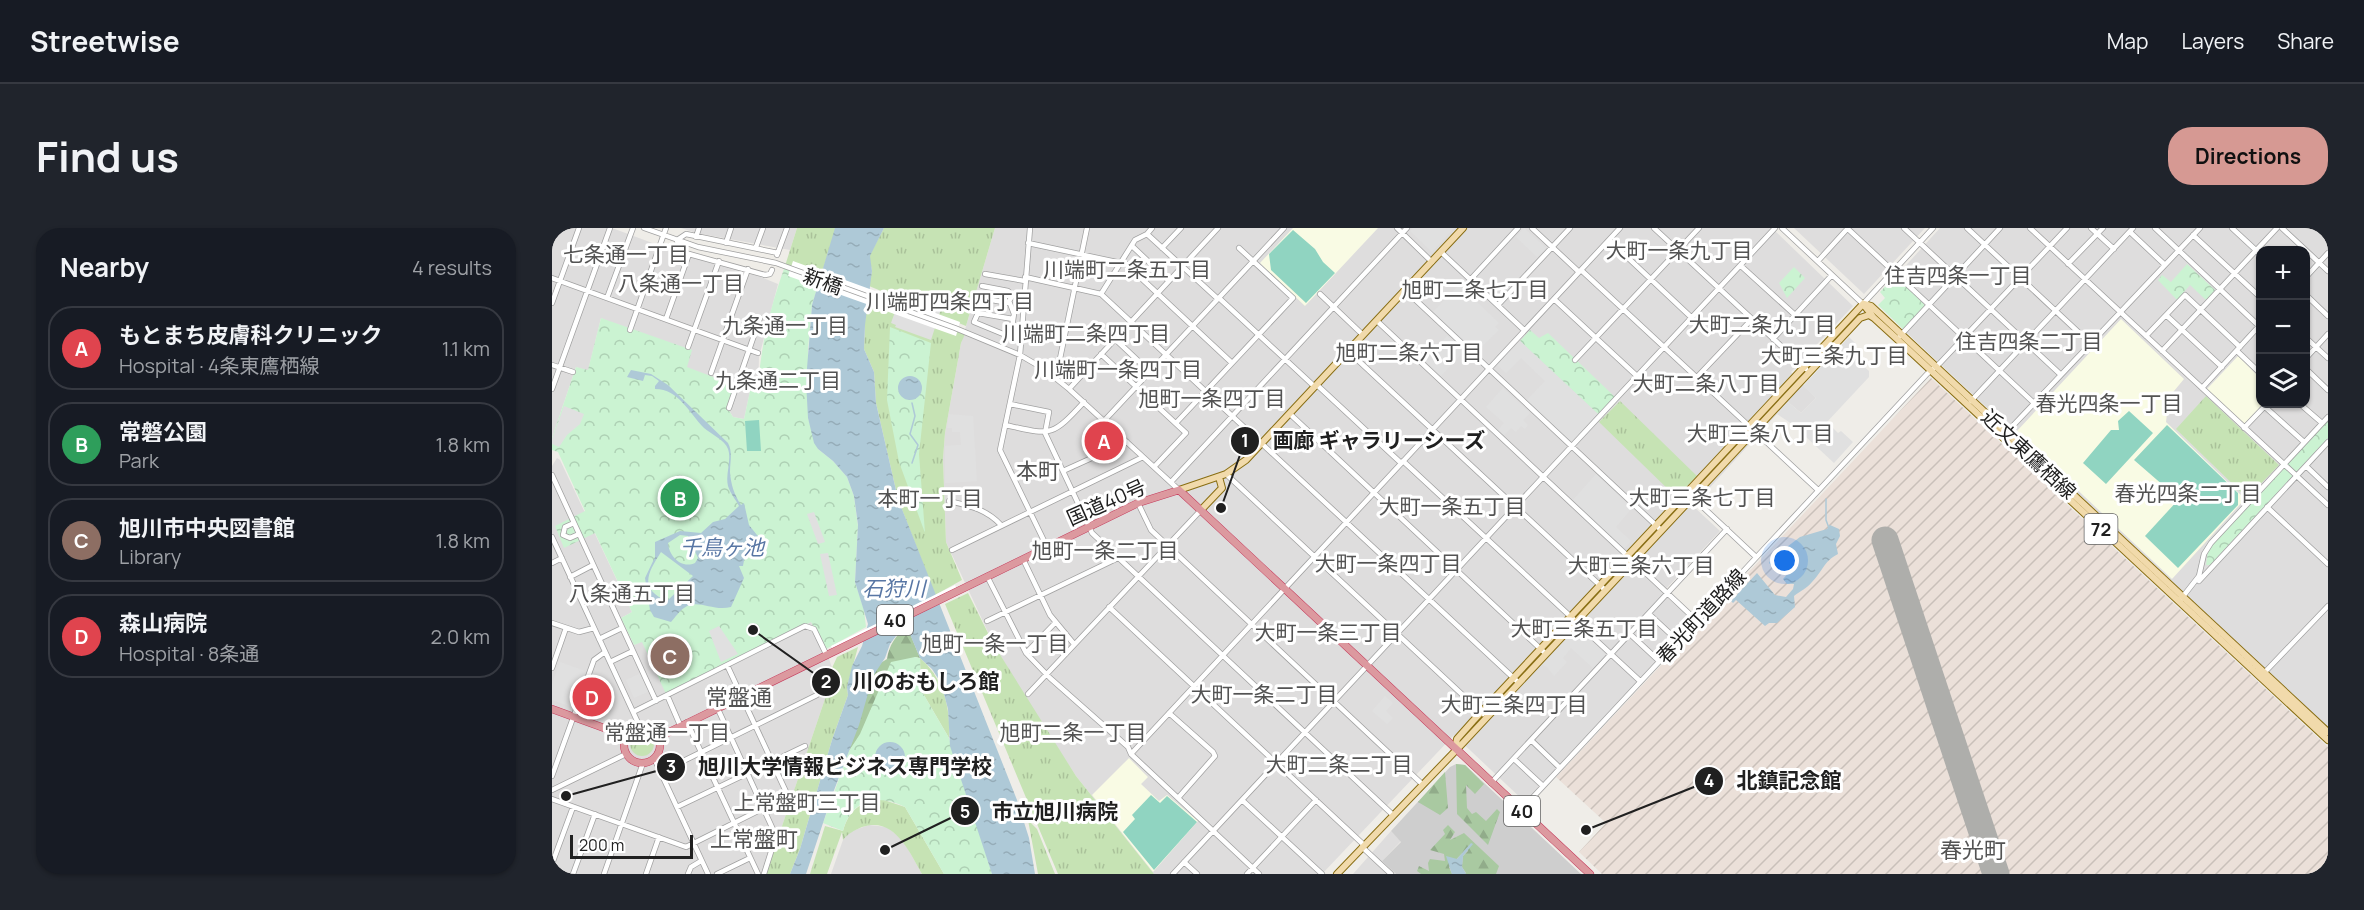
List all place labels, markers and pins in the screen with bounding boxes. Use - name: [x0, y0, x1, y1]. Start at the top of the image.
- pin: A: [1084, 418, 1124, 464]
- callout: 画廊 ギャラリーシーズ: [1230, 421, 1498, 460]
- pin: B: [660, 476, 700, 520]
- pin: C: [650, 634, 690, 678]
- callout: 川のおもしろ館: [811, 662, 1012, 701]
- pin: D: [572, 674, 612, 720]
- callout: 旭川大学情報ビジネス専門学校: [656, 747, 1004, 786]
- callout: 北鎮記念館: [1694, 761, 1853, 800]
- callout: 市立旭川病院: [950, 792, 1130, 831]

